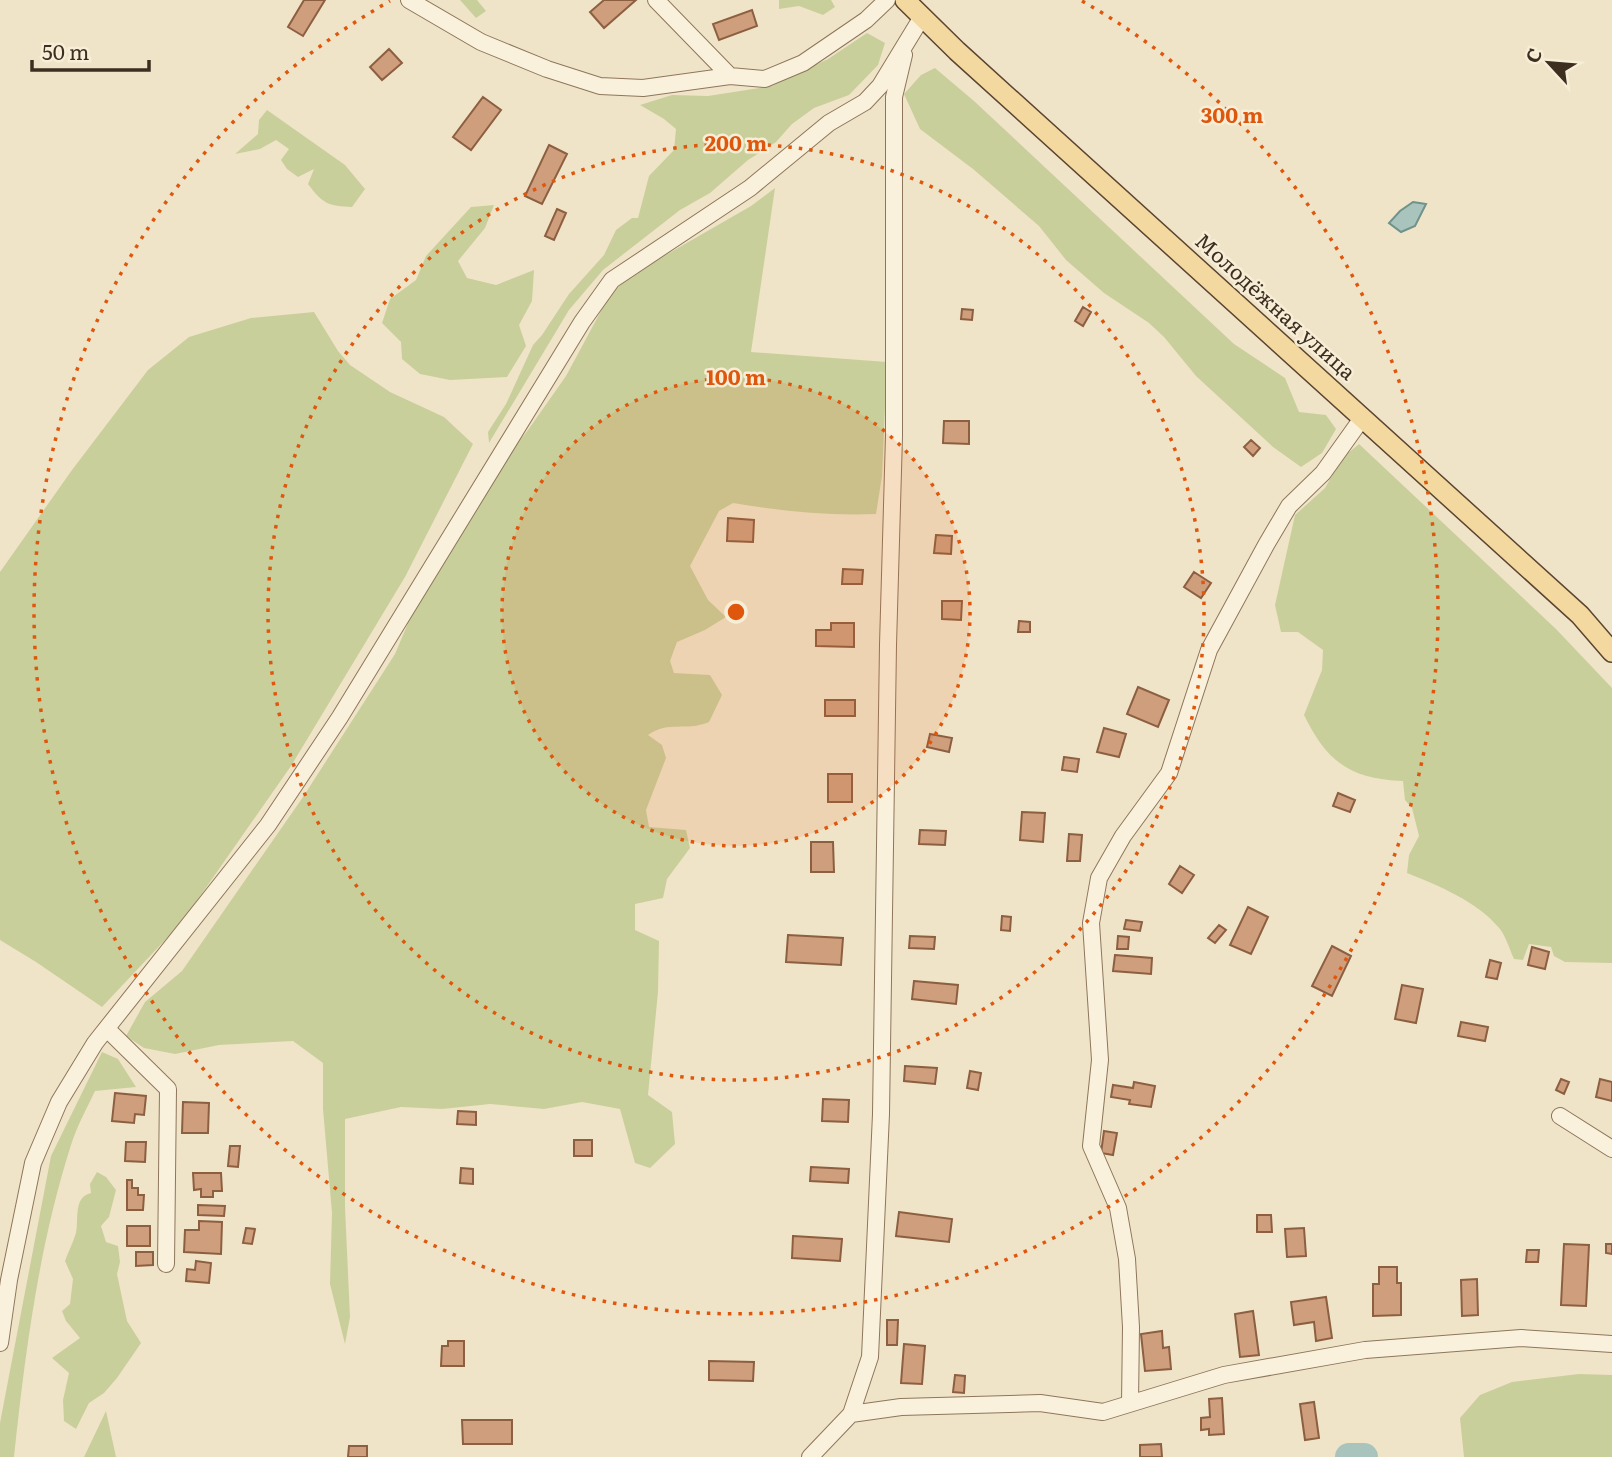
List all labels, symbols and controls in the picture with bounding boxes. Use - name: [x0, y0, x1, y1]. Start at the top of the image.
- scale bar: [32, 28, 149, 72]
- north arrow: [1514, 28, 1584, 98]
- text: 50 m: [42, 35, 89, 66]
- text: С: [1517, 43, 1548, 67]
- text: 300 m: [1201, 98, 1263, 129]
- text: 200 m: [705, 126, 767, 157]
- street label: Молодёжная улица: [1189, 224, 1364, 386]
- text: 100 m: [706, 360, 766, 391]
- centre of rings: [724, 600, 748, 624]

